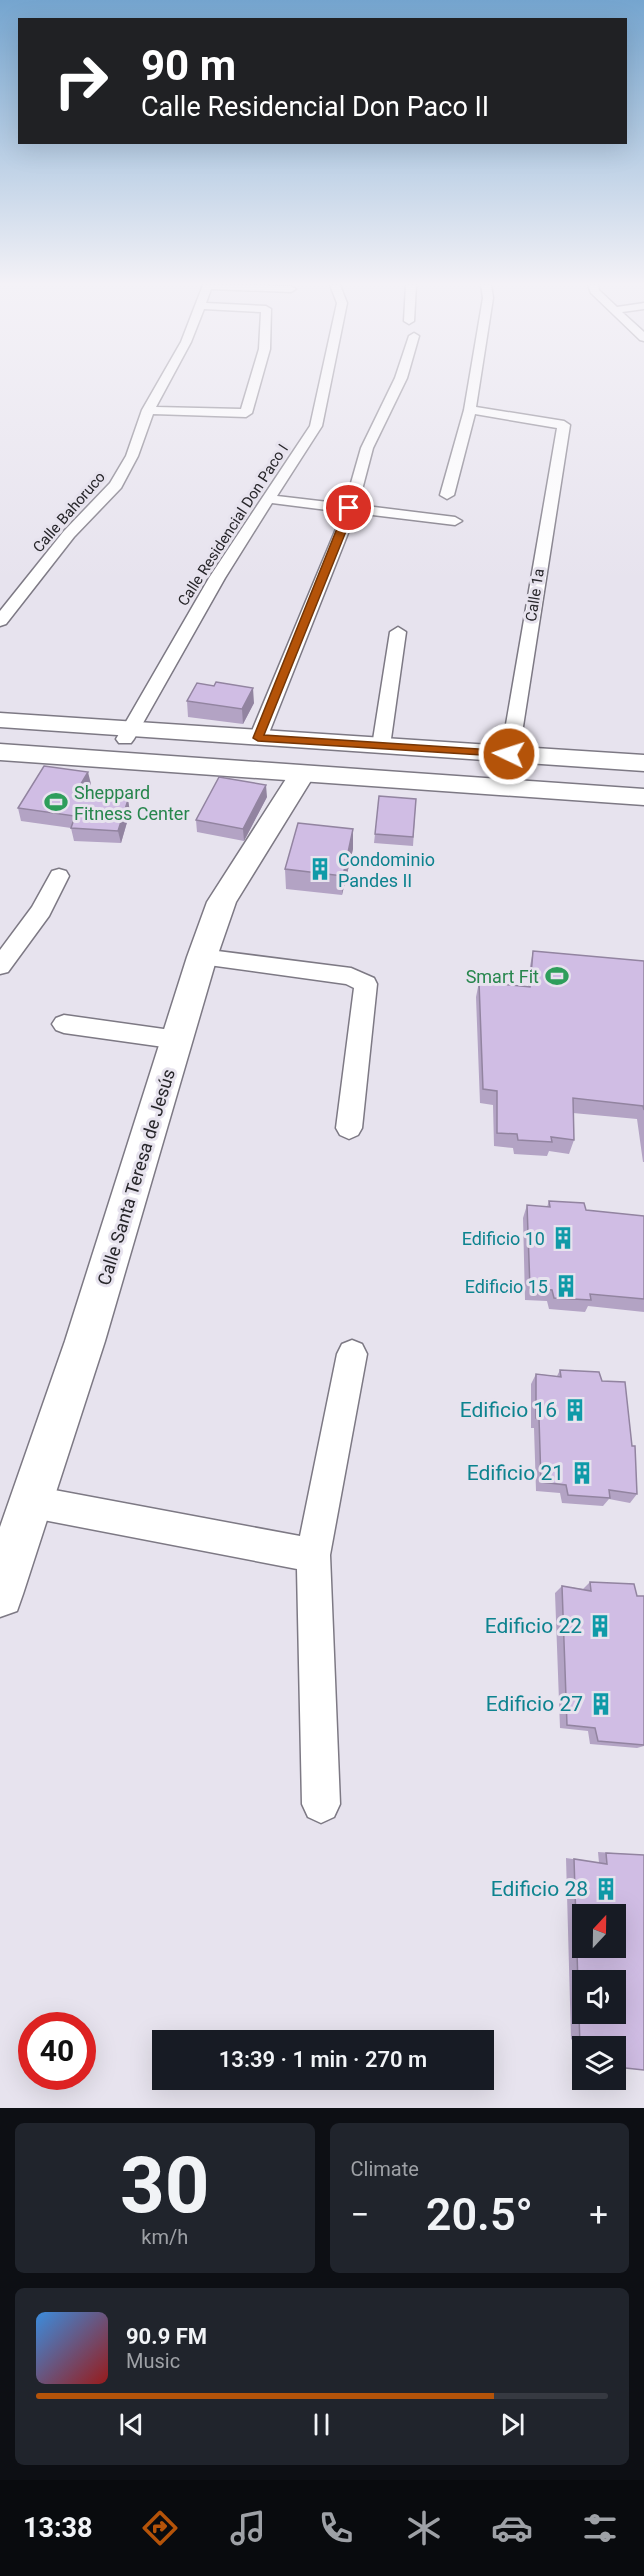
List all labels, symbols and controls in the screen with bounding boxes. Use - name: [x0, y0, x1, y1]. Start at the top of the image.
- text: 90 m: [141, 41, 236, 90]
- icon: right: [42, 42, 120, 120]
- text: Calle Residencial Don Paco II: [141, 91, 489, 123]
- street label: Calle Residencial Don Paco I: [174, 441, 292, 609]
- street label: Calle Bahoruco: [29, 468, 109, 556]
- pin: [323, 482, 374, 533]
- icon: arrive: [332, 491, 365, 524]
- street label: Calle 1a: [522, 567, 548, 623]
- position arrow: [477, 722, 541, 786]
- place label: Sheppard Fitness Center: [74, 782, 189, 824]
- sports icon: Sheppard Fitness Center: [43, 789, 69, 815]
- place label: Condominio Pandes II: [338, 849, 435, 891]
- building icon: Condominio Pandes II: [307, 856, 333, 882]
- sports icon: Smart Fit: [544, 963, 570, 989]
- place label: Smart Fit: [466, 966, 539, 987]
- street label: Calle Santa Teresa de Jesús: [93, 1066, 179, 1288]
- building icon: Edificio 10: [550, 1225, 576, 1251]
- place label: Edificio 10: [462, 1228, 545, 1249]
- building icon: Edificio 15: [553, 1273, 579, 1299]
- place label: Edificio 15: [465, 1276, 548, 1297]
- building icon: Edificio 16: [562, 1397, 588, 1423]
- place label: Edificio 16: [460, 1398, 557, 1422]
- building icon: Edificio 21: [569, 1460, 595, 1486]
- place label: Edificio 21: [467, 1461, 564, 1485]
- building icon: Edificio 22: [587, 1613, 613, 1639]
- place label: Edificio 22: [485, 1614, 582, 1638]
- building icon: Edificio 27: [588, 1691, 614, 1717]
- place label: Edificio 27: [486, 1692, 583, 1716]
- building icon: Edificio 28: [593, 1876, 619, 1902]
- place label: Edificio 28: [491, 1877, 588, 1901]
- north arrow: [572, 1904, 626, 1958]
- map controls: [572, 1904, 626, 2090]
- button: sound: [572, 1970, 626, 2024]
- speed limit sign: 40: [18, 2012, 96, 2090]
- button: layers: [572, 2036, 626, 2090]
- text: 13:39 · 1 min · 270 m: [219, 2047, 427, 2072]
- text: 30: [120, 2140, 210, 2231]
- text: Climate: [351, 2157, 419, 2181]
- text: 20.5°: [426, 2188, 533, 2241]
- text: −: [351, 2195, 369, 2234]
- text: +: [589, 2195, 608, 2234]
- text: km/h: [141, 2225, 188, 2249]
- text: 90.9 FM: [126, 2324, 207, 2349]
- text: Music: [126, 2349, 180, 2373]
- icon: previous: [115, 2408, 148, 2441]
- icon: pause: [305, 2408, 338, 2441]
- icon: next: [496, 2408, 529, 2441]
- icon: directions: [139, 2507, 181, 2549]
- icon: music: [227, 2507, 269, 2549]
- icon: phone: [315, 2507, 357, 2549]
- icon: climate: [403, 2507, 445, 2549]
- icon: car: [491, 2507, 533, 2549]
- icon: filters: [579, 2507, 621, 2549]
- text: 13:38: [23, 2512, 93, 2544]

